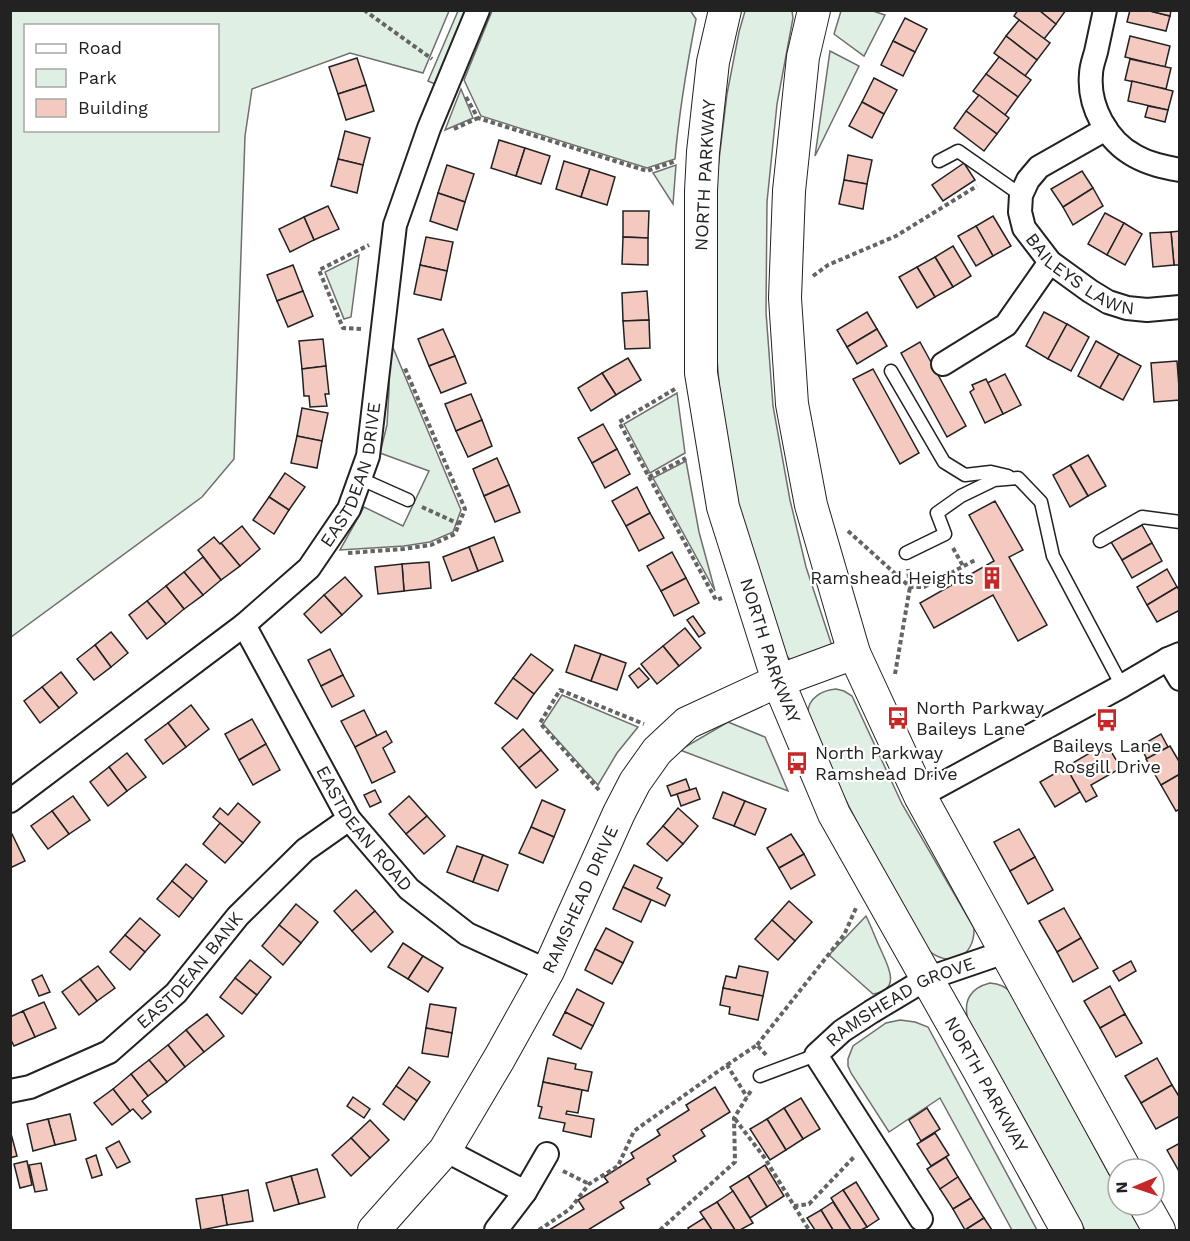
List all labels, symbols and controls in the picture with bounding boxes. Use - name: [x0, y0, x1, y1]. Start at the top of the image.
- legend: [24, 24, 219, 132]
- text: Road: [78, 37, 122, 58]
- text: Park: [78, 67, 117, 88]
- text: Building: [78, 97, 148, 118]
- street label: NORTH PARKWAY: [690, 98, 719, 251]
- street label: BAILEYS LAWN: [1022, 229, 1135, 319]
- street label: EASTDEAN DRIVE: [315, 401, 384, 551]
- building icon: Ramshead Heights: [979, 565, 1005, 591]
- place label: Ramshead Heights: [810, 567, 974, 588]
- street label: NORTH PARKWAY: [736, 575, 806, 727]
- place label: North Parkway Baileys Lane: [916, 697, 1045, 739]
- bus stop icon: North Parkway Baileys Lane: [885, 705, 911, 731]
- bus stop icon: Baileys Lane Rosgill Drive: [1094, 707, 1120, 733]
- place label: Baileys Lane Rosgill Drive: [1052, 735, 1162, 777]
- place label: North Parkway Ramshead Drive: [815, 742, 958, 784]
- bus stop icon: North Parkway Ramshead Drive: [784, 750, 810, 776]
- street label: EASTDEAN ROAD: [312, 762, 417, 895]
- street label: RAMSHEAD DRIVE: [537, 822, 622, 976]
- street label: EASTDEAN BANK: [132, 908, 247, 1033]
- street label: RAMSHEAD GROVE: [821, 952, 977, 1051]
- street label: NORTH PARKWAY: [941, 1013, 1033, 1156]
- north arrow: [1106, 1157, 1166, 1217]
- text: N: [1112, 1181, 1131, 1194]

